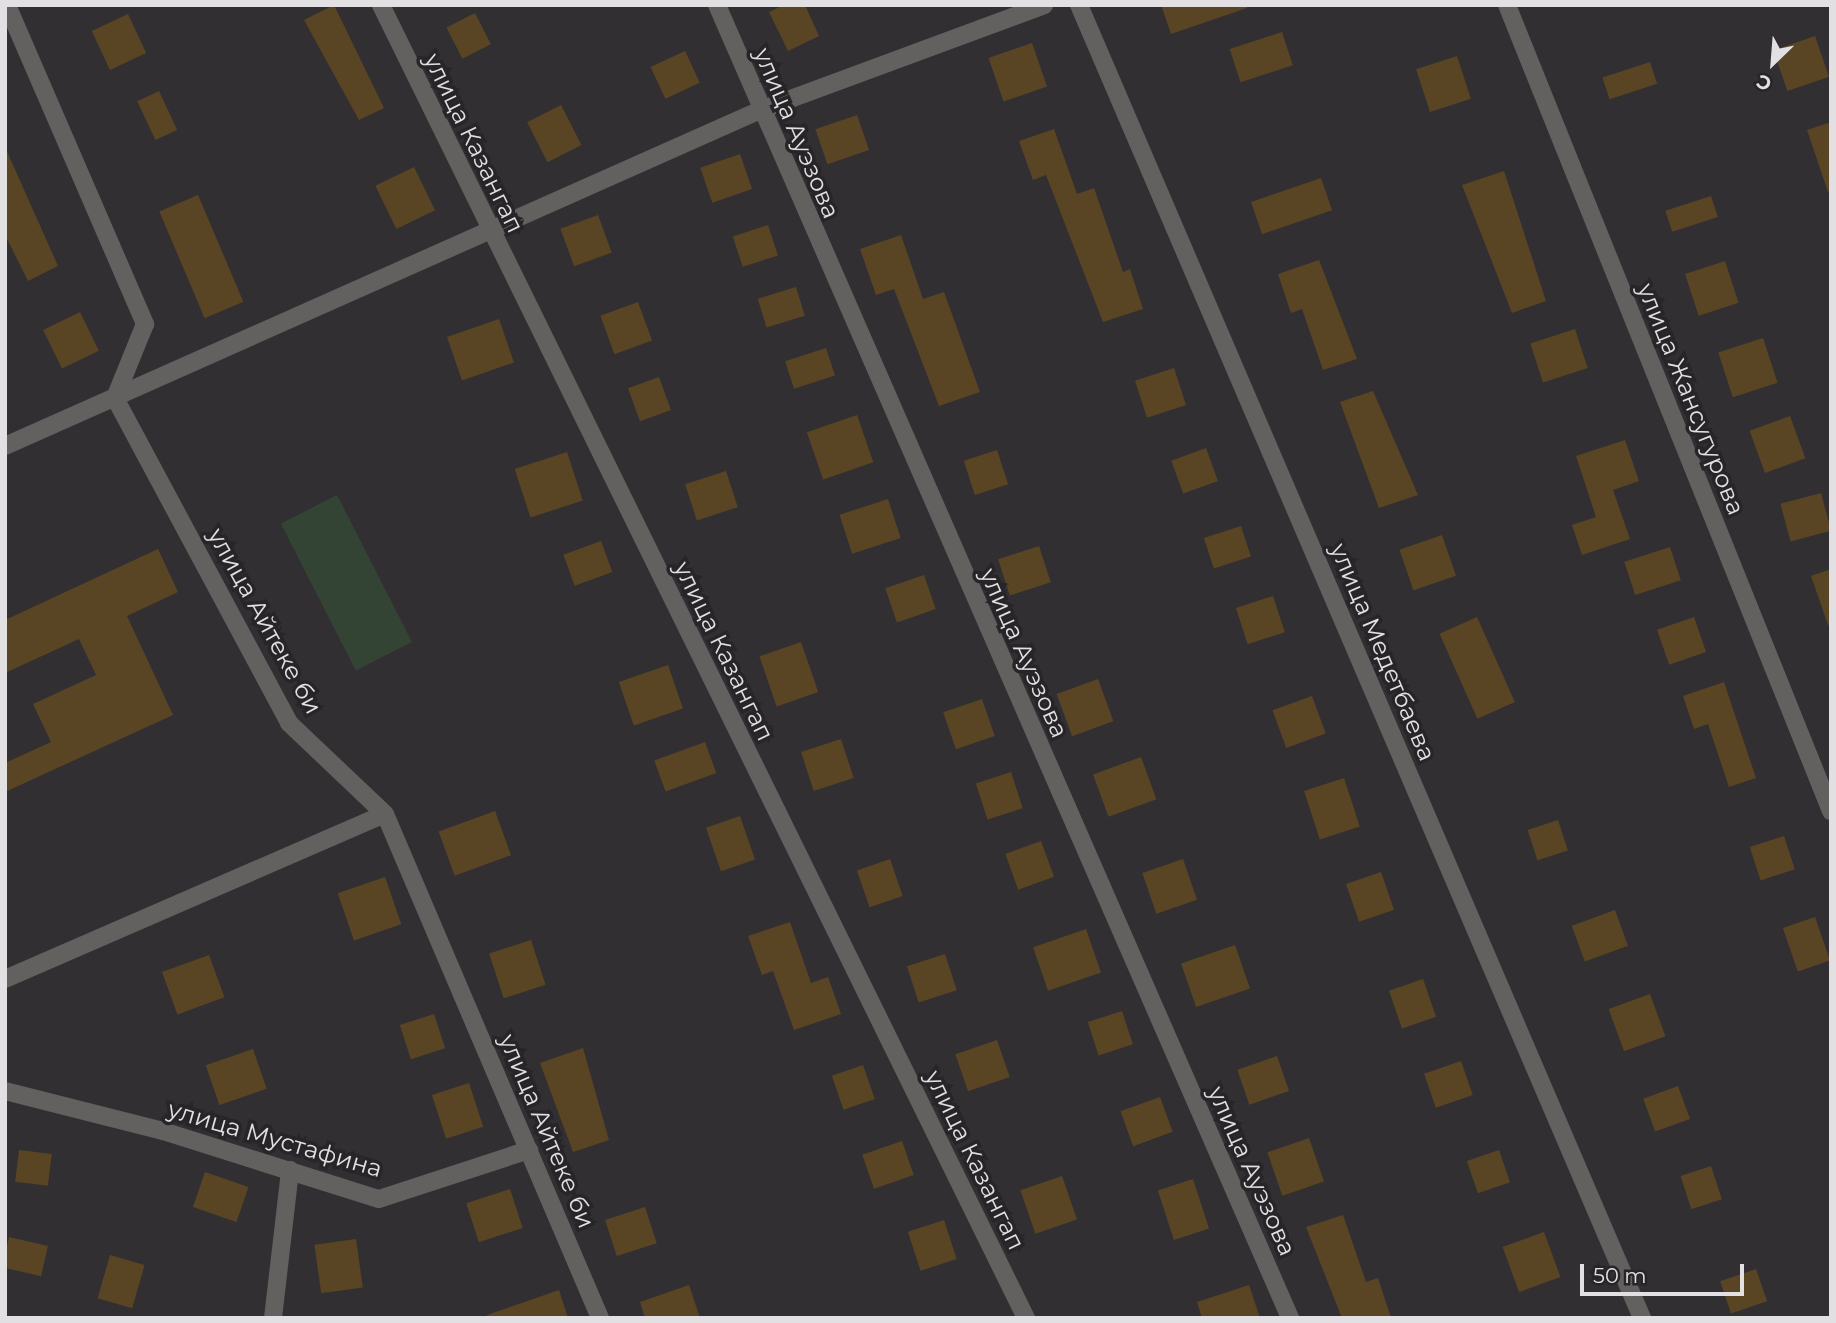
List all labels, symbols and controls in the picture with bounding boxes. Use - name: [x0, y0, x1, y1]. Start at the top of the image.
- north arrow: [1738, 28, 1808, 98]
- street label: улица Ауэзова: [748, 44, 846, 222]
- street label: улица Казангап: [418, 48, 530, 238]
- text: С: [1753, 69, 1775, 96]
- street label: улица Жансугурова: [1631, 279, 1751, 519]
- street label: улица Айтеке би: [202, 523, 328, 719]
- street label: улица Медетбаева: [1324, 539, 1442, 765]
- street label: улица Казангап: [668, 556, 780, 746]
- street label: улица Ауэзова: [974, 564, 1074, 742]
- street label: улица Айтеке би: [493, 1030, 601, 1232]
- street label: улица Казангап: [919, 1065, 1031, 1255]
- street label: улица Ауэзова: [1202, 1082, 1302, 1260]
- street label: улица Мустафина: [165, 1095, 385, 1183]
- scale bar: [1584, 1250, 1748, 1294]
- text: 50 m: [1593, 1263, 1647, 1288]

